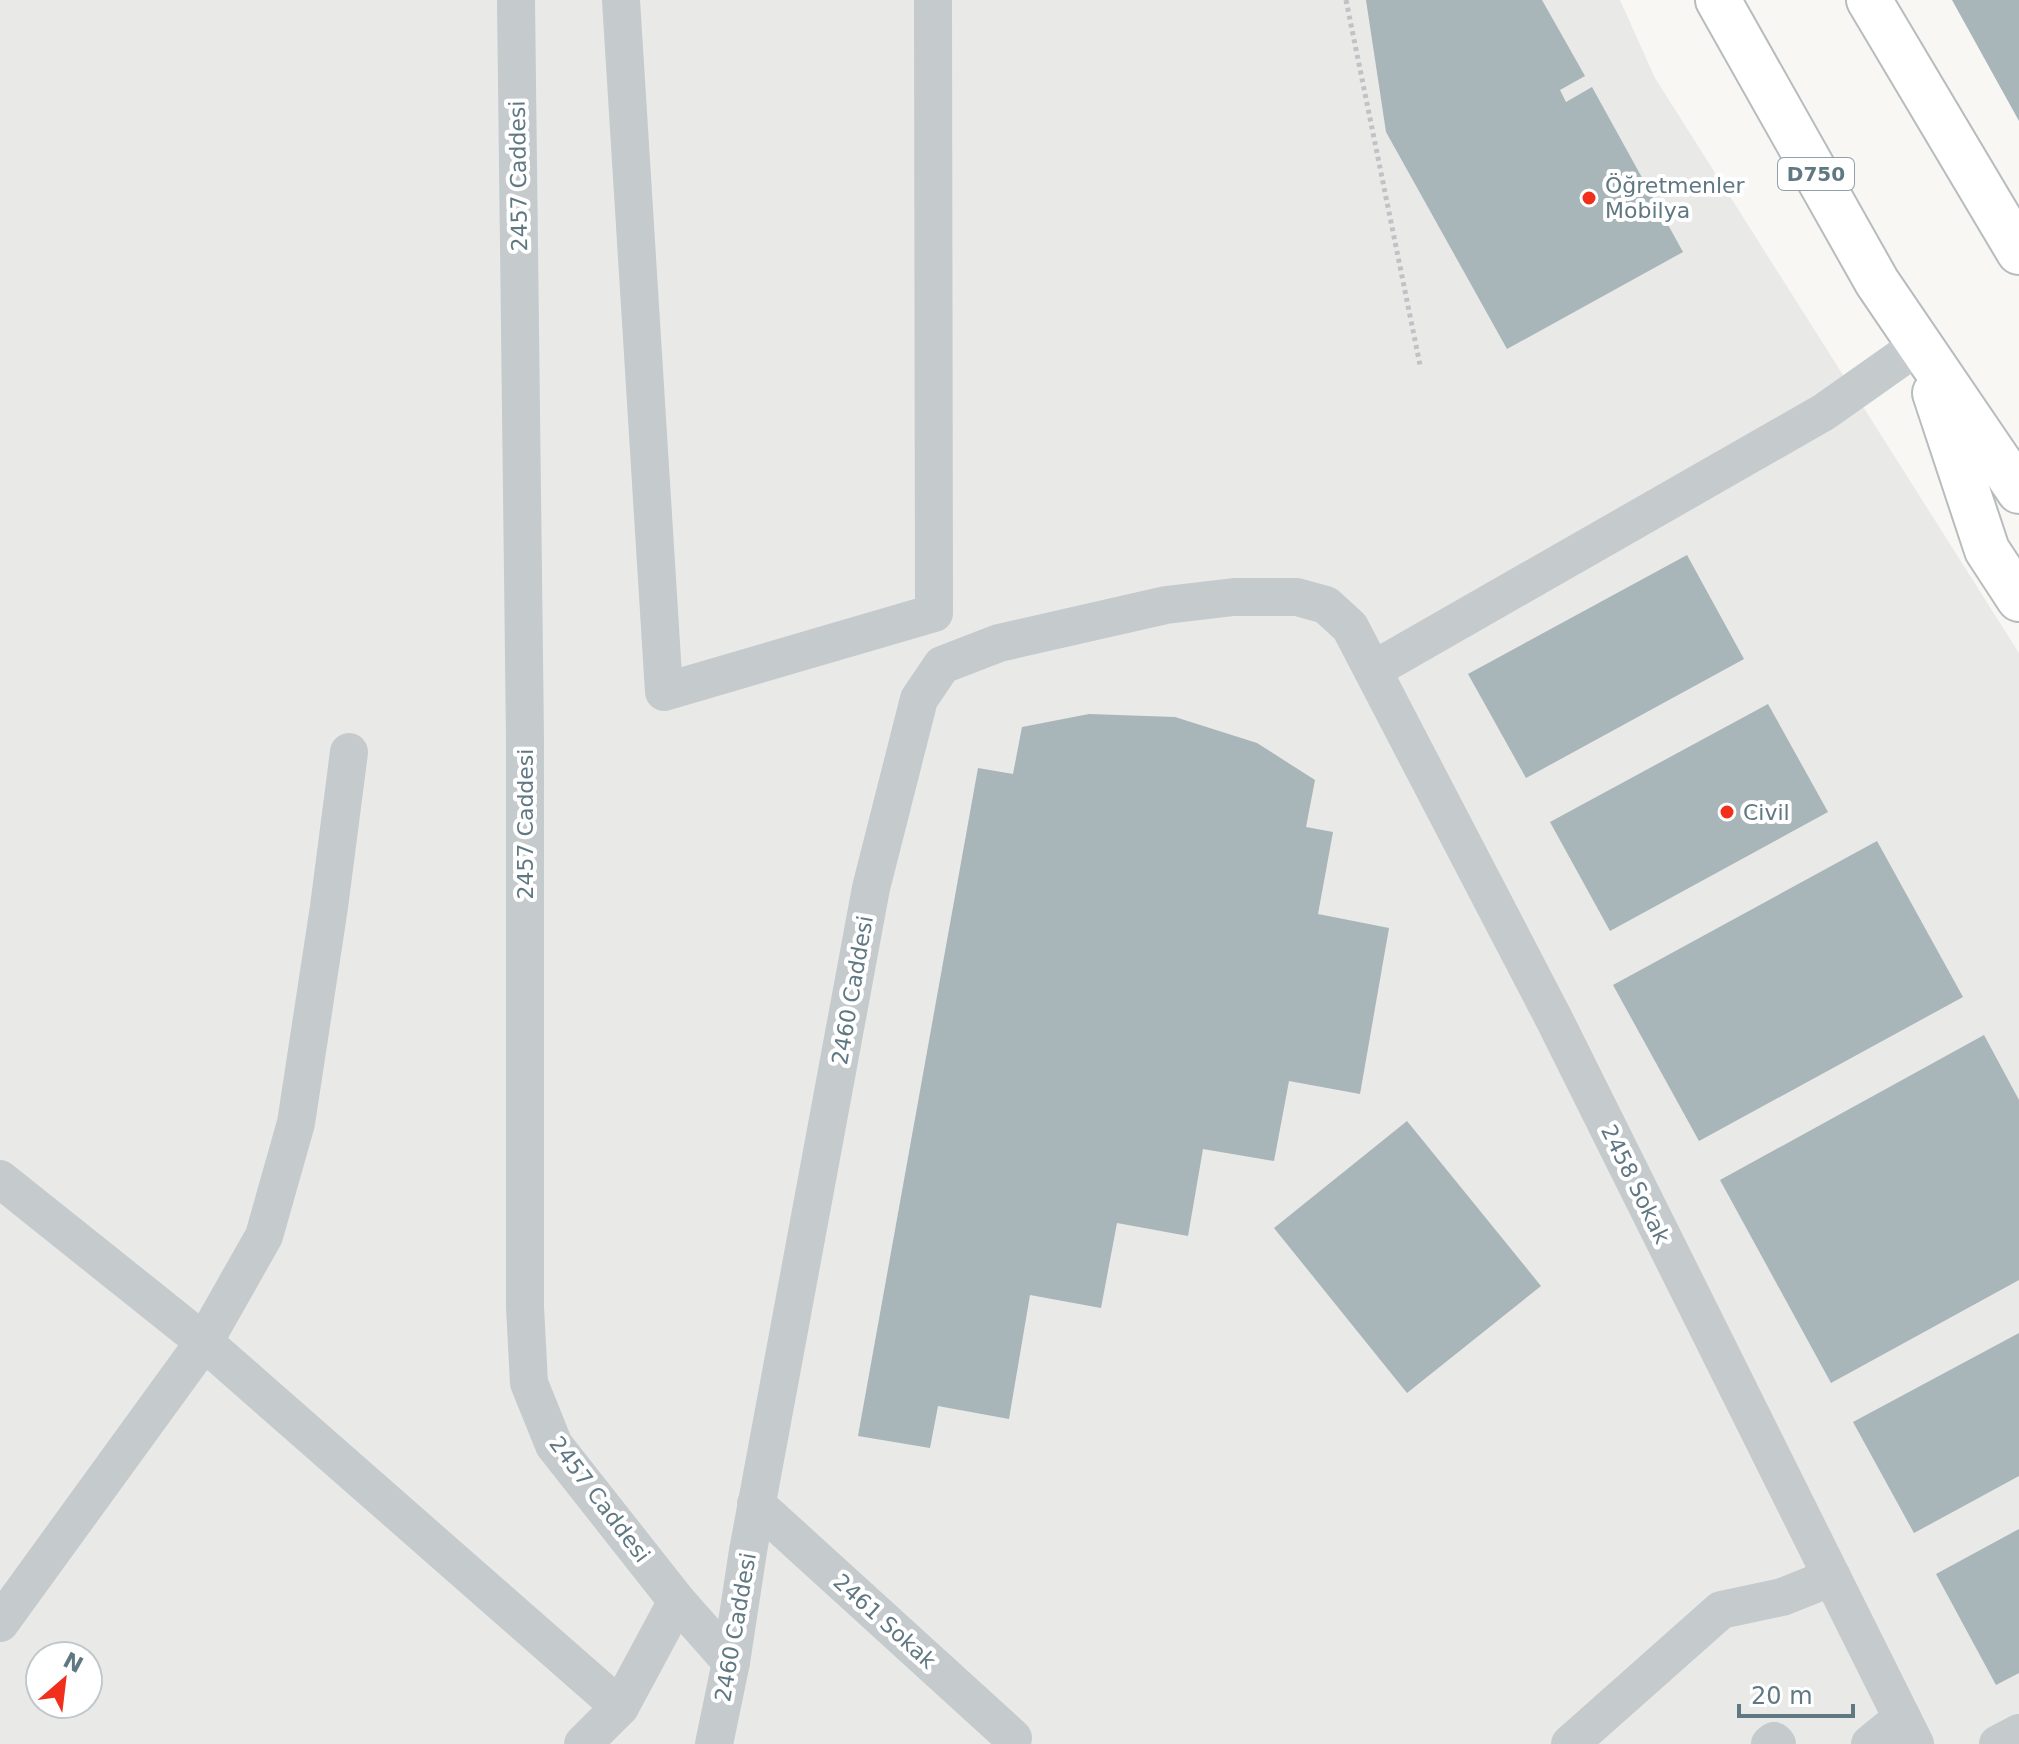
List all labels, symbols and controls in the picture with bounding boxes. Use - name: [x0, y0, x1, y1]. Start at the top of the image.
- street label: 2457 Caddesi: [505, 100, 532, 252]
- road number: D750: [1778, 158, 1854, 190]
- place label: Öğretmenler Mobilya: [1605, 173, 1746, 223]
- marker: Öğretmenler Mobilya: [1580, 189, 1598, 207]
- street label: 2457 Caddesi: [513, 749, 538, 899]
- place label: Civil: [1743, 800, 1790, 825]
- marker: Civil: [1718, 803, 1736, 821]
- street label: 2460 Caddesi: [827, 914, 878, 1067]
- street label: 2458 Sokak: [1596, 1121, 1675, 1248]
- street label: 2457 Caddesi: [544, 1432, 655, 1567]
- street label: 2460 Caddesi: [710, 1551, 761, 1704]
- street label: 2461 Sokak: [828, 1569, 941, 1674]
- north arrow: [24, 1640, 104, 1720]
- text: N: [59, 1647, 87, 1678]
- scale bar: [1739, 1668, 1853, 1718]
- text: 20 m: [1751, 1682, 1813, 1710]

